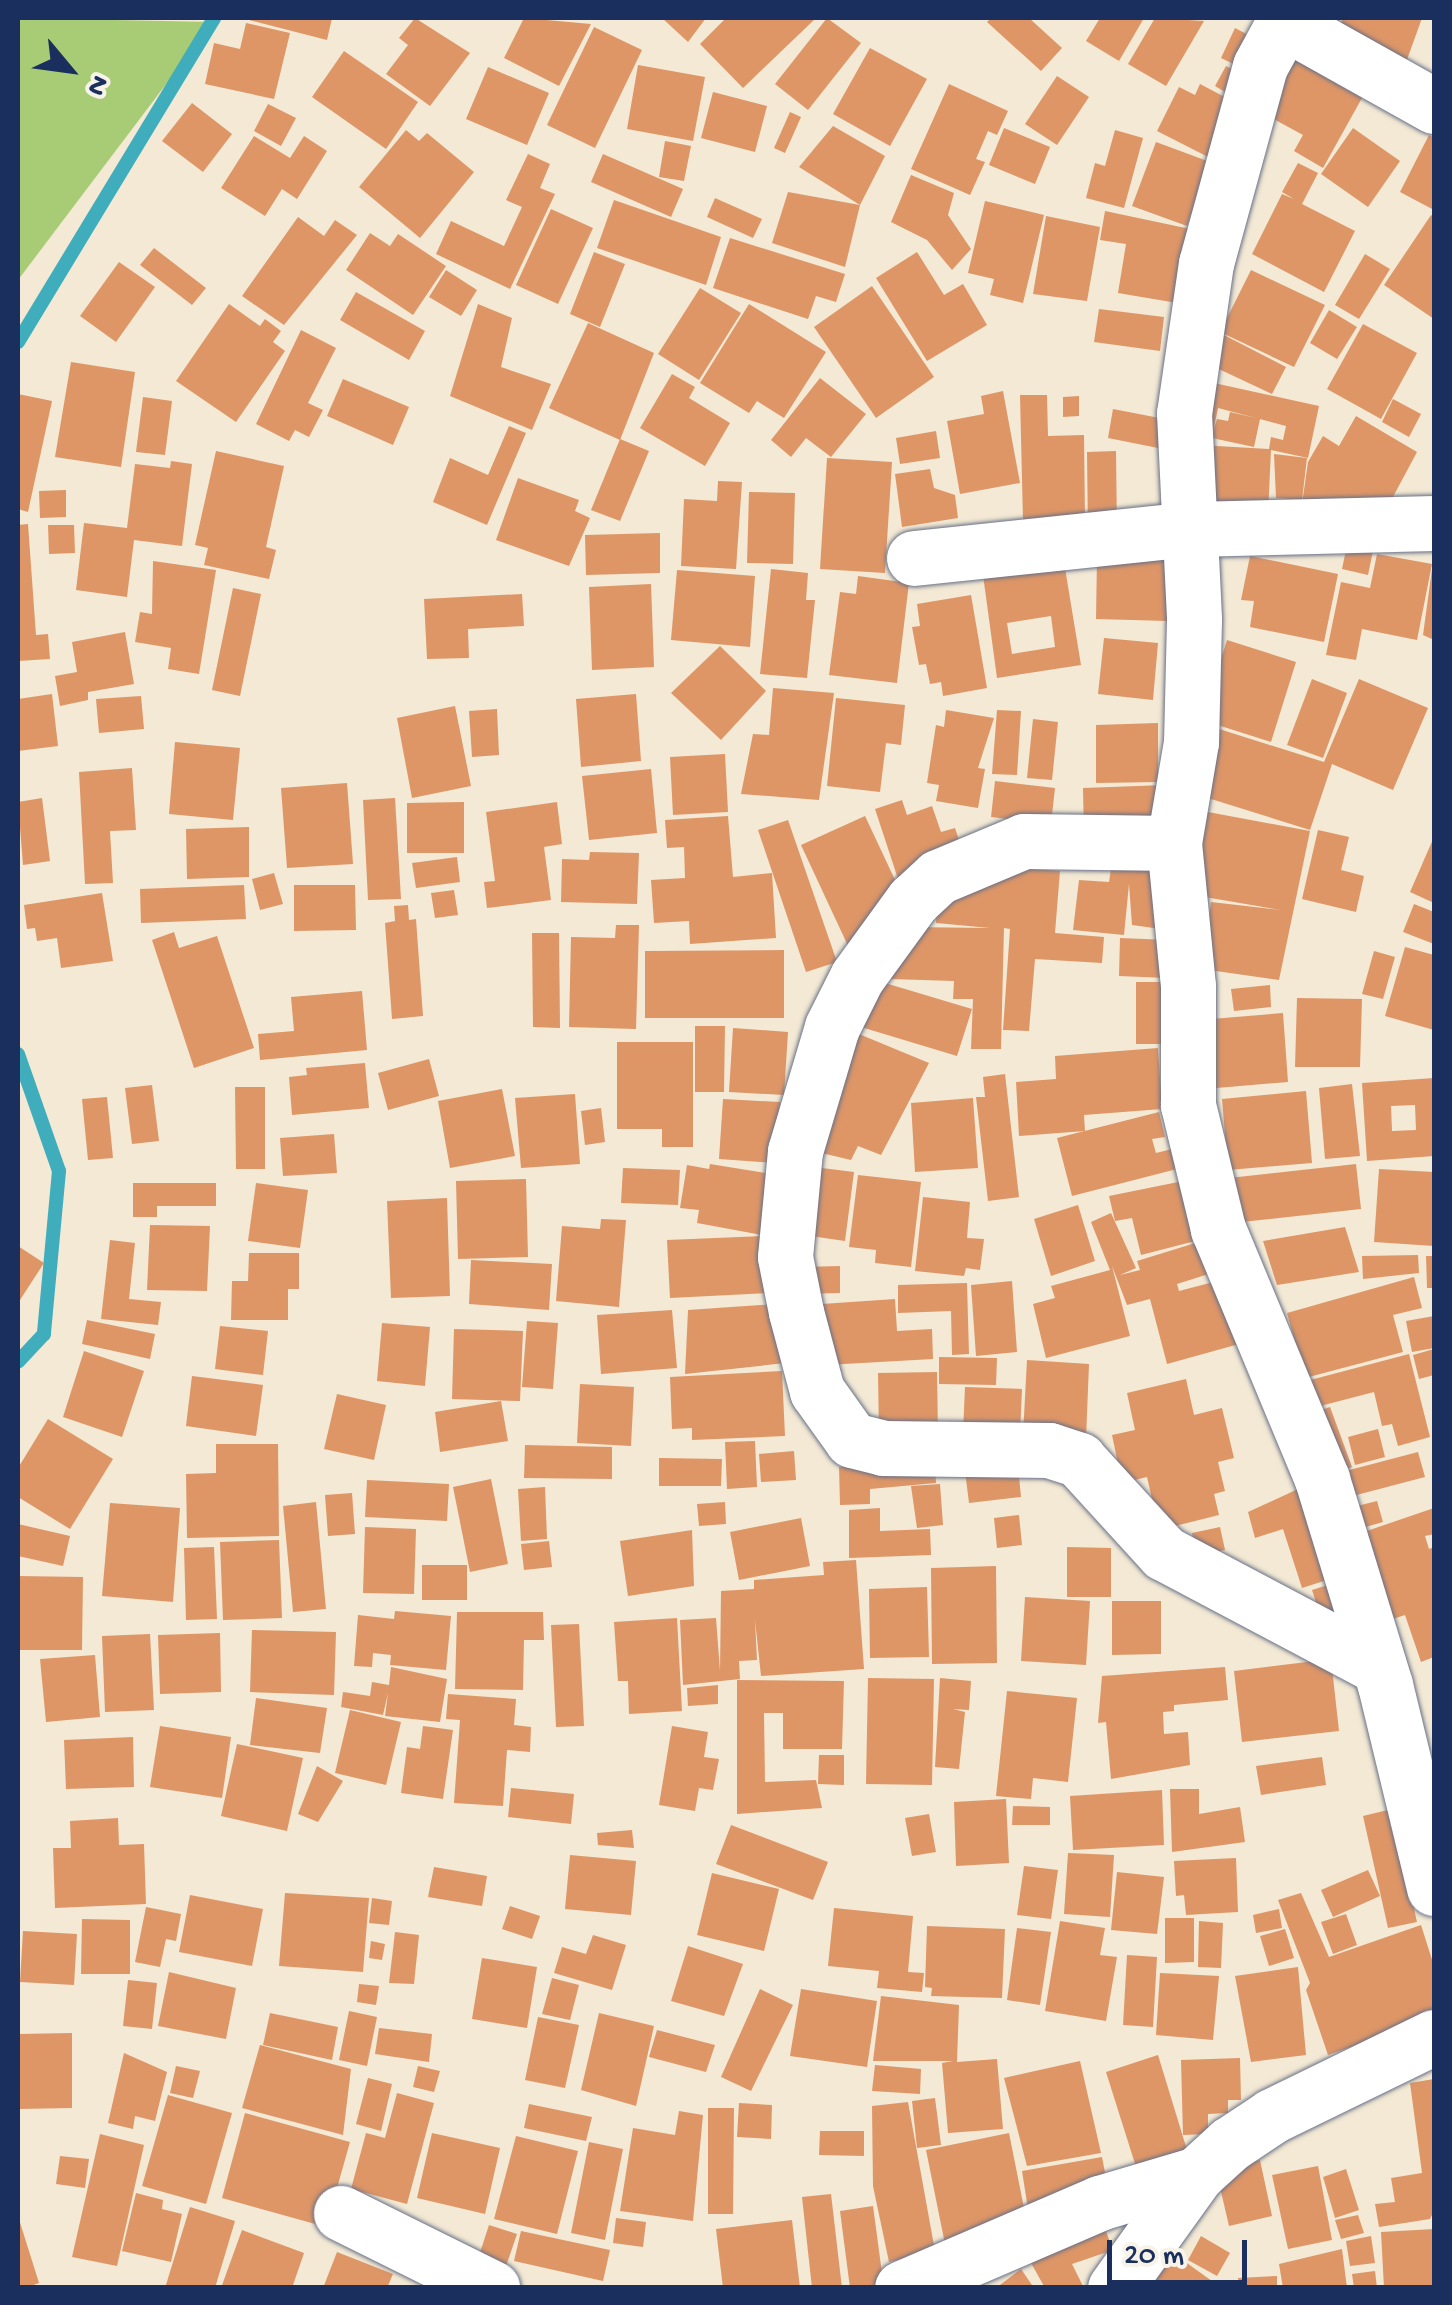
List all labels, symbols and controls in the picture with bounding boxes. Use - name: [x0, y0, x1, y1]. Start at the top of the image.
- north arrow: [20, 20, 120, 120]
- text: N: [78, 69, 116, 101]
- scale bar: [1112, 2220, 1252, 2282]
- text: 20 m: [1124, 2240, 1184, 2275]

